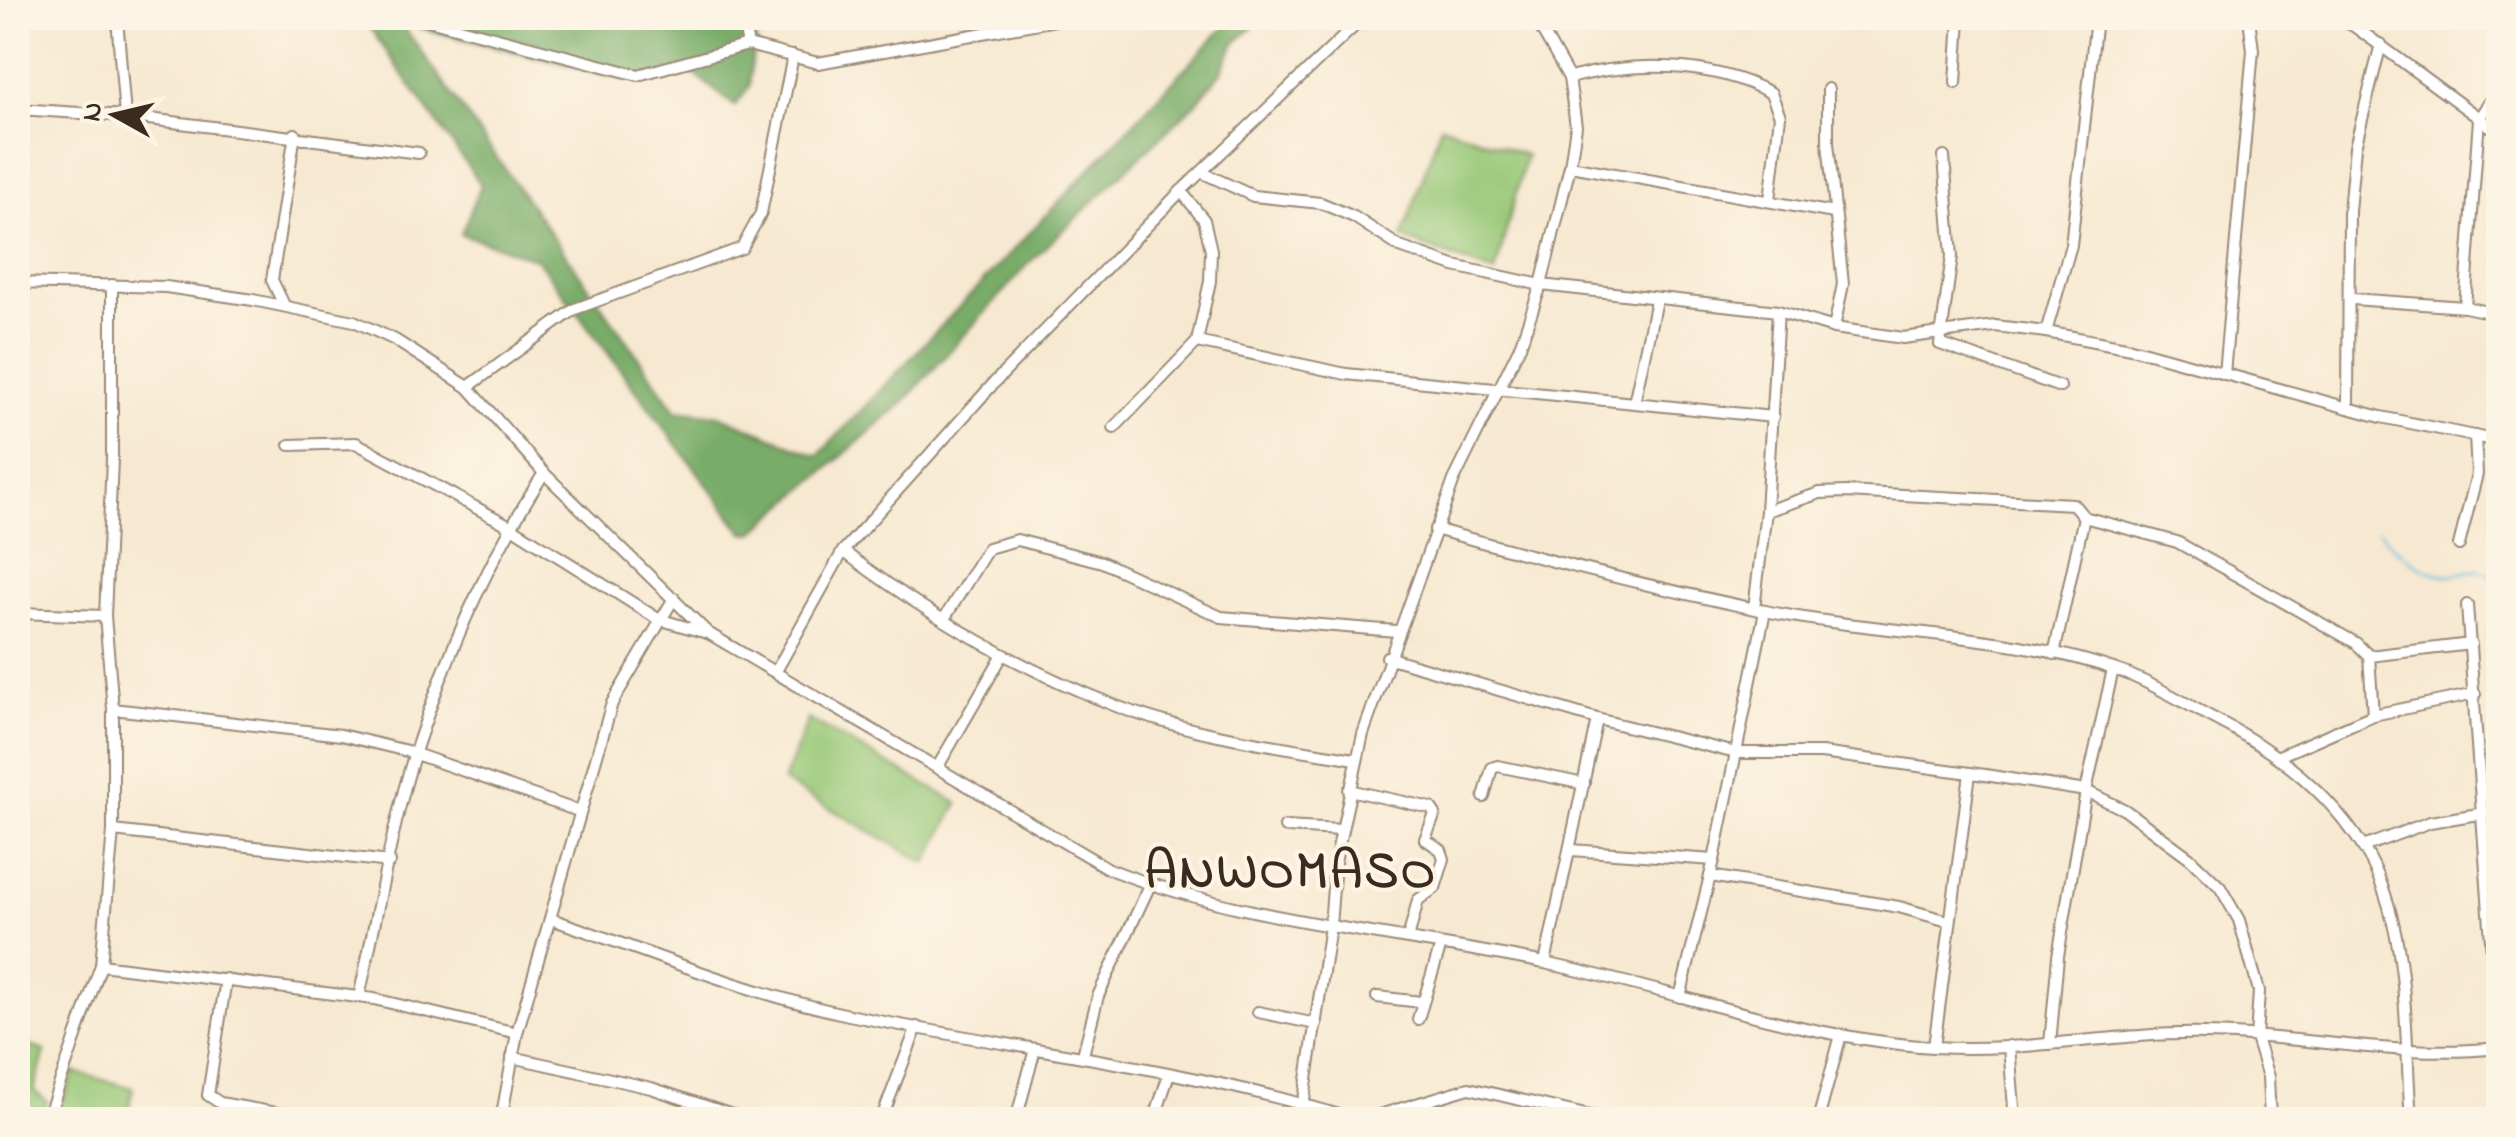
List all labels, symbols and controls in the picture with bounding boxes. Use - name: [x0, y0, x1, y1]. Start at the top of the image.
- north arrow: [65, 65, 165, 165]
- text: N: [72, 100, 115, 124]
- district label: ANWOMASO: [1145, 837, 1437, 912]

